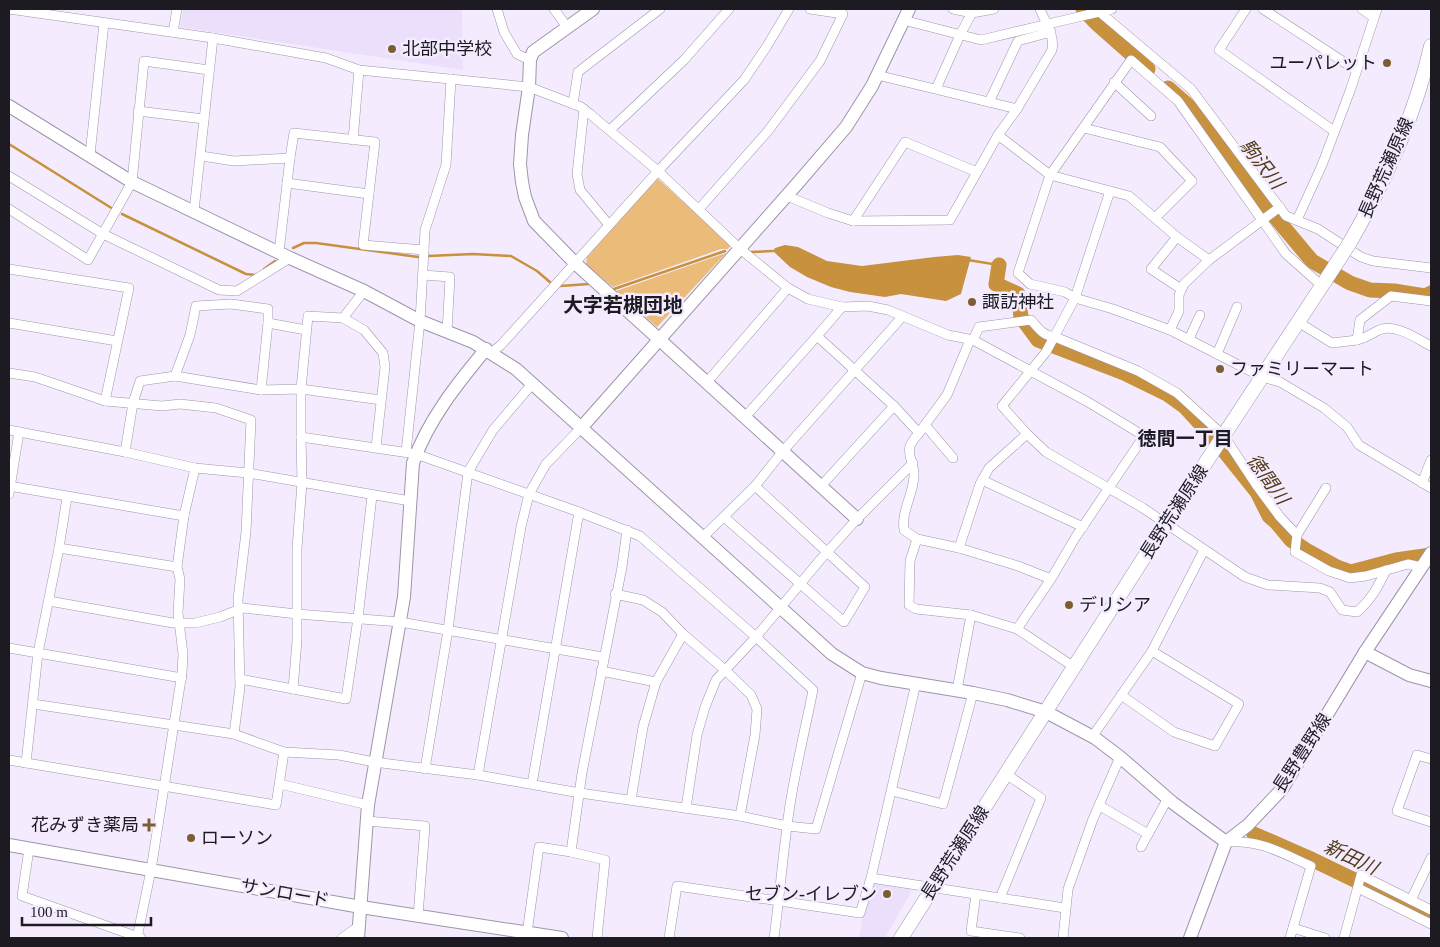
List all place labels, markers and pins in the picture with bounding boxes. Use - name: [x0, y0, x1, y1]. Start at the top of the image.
- place label: 北部中学校: [402, 39, 492, 59]
- marker: 北部中学校: [386, 43, 398, 55]
- place label: ユーパレット: [1269, 53, 1377, 73]
- marker: ユーパレット: [1381, 57, 1393, 69]
- place label: 諏訪神社: [982, 292, 1054, 312]
- marker: 諏訪神社: [966, 296, 978, 308]
- place label: ファミリーマート: [1230, 359, 1374, 379]
- marker: ファミリーマート: [1214, 363, 1226, 375]
- place label: デリシア: [1079, 595, 1151, 615]
- marker: デリシア: [1063, 599, 1075, 611]
- place label: 花みずき薬局: [31, 815, 139, 835]
- marker: 花みずき薬局: [143, 819, 155, 831]
- place label: ローソン: [201, 828, 273, 848]
- marker: ローソン: [185, 832, 197, 844]
- place label: セブン-イレブン: [745, 884, 877, 904]
- marker: セブン-イレブン: [881, 888, 893, 900]

